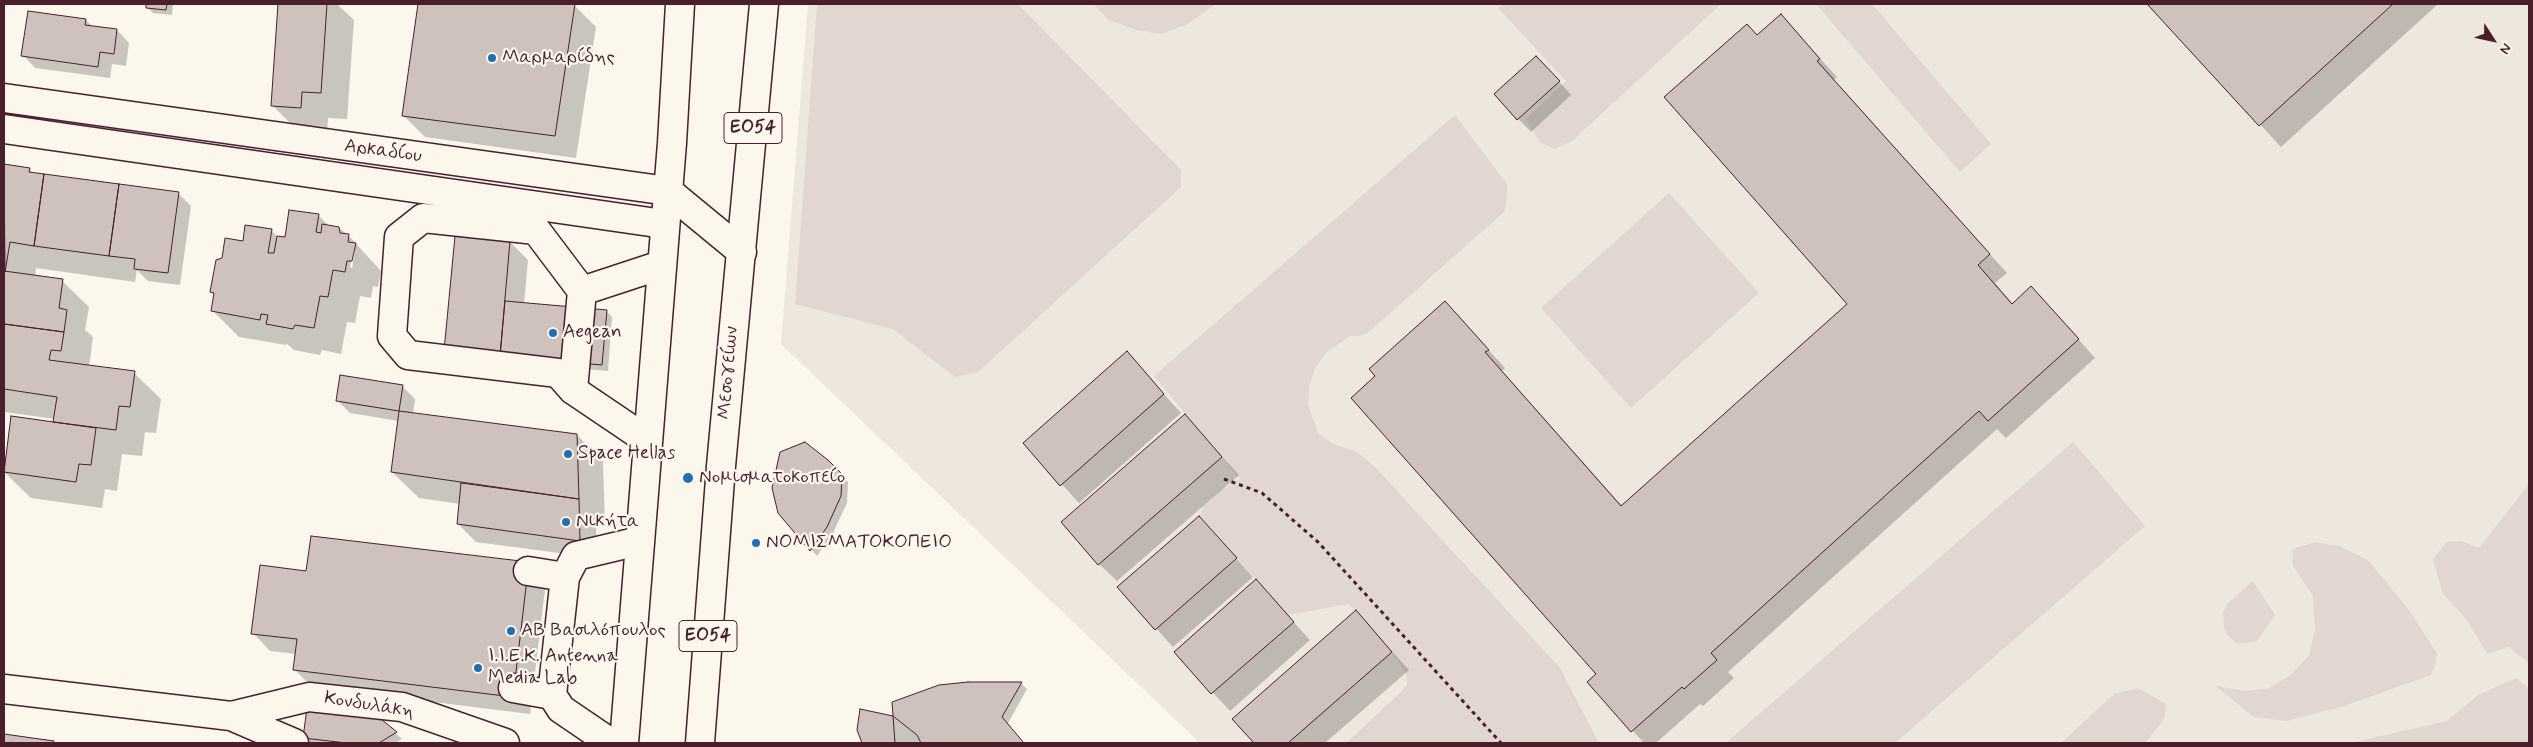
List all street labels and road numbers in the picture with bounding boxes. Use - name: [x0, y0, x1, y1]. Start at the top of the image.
- road number: ΕΟ54: [724, 112, 782, 144]
- street label: Αρκαδίου: [343, 135, 423, 169]
- street label: Μεσογείων: [714, 325, 744, 421]
- road number: ΕΟ54: [679, 620, 737, 652]
- street label: Κονδυλάκη: [322, 688, 416, 724]

